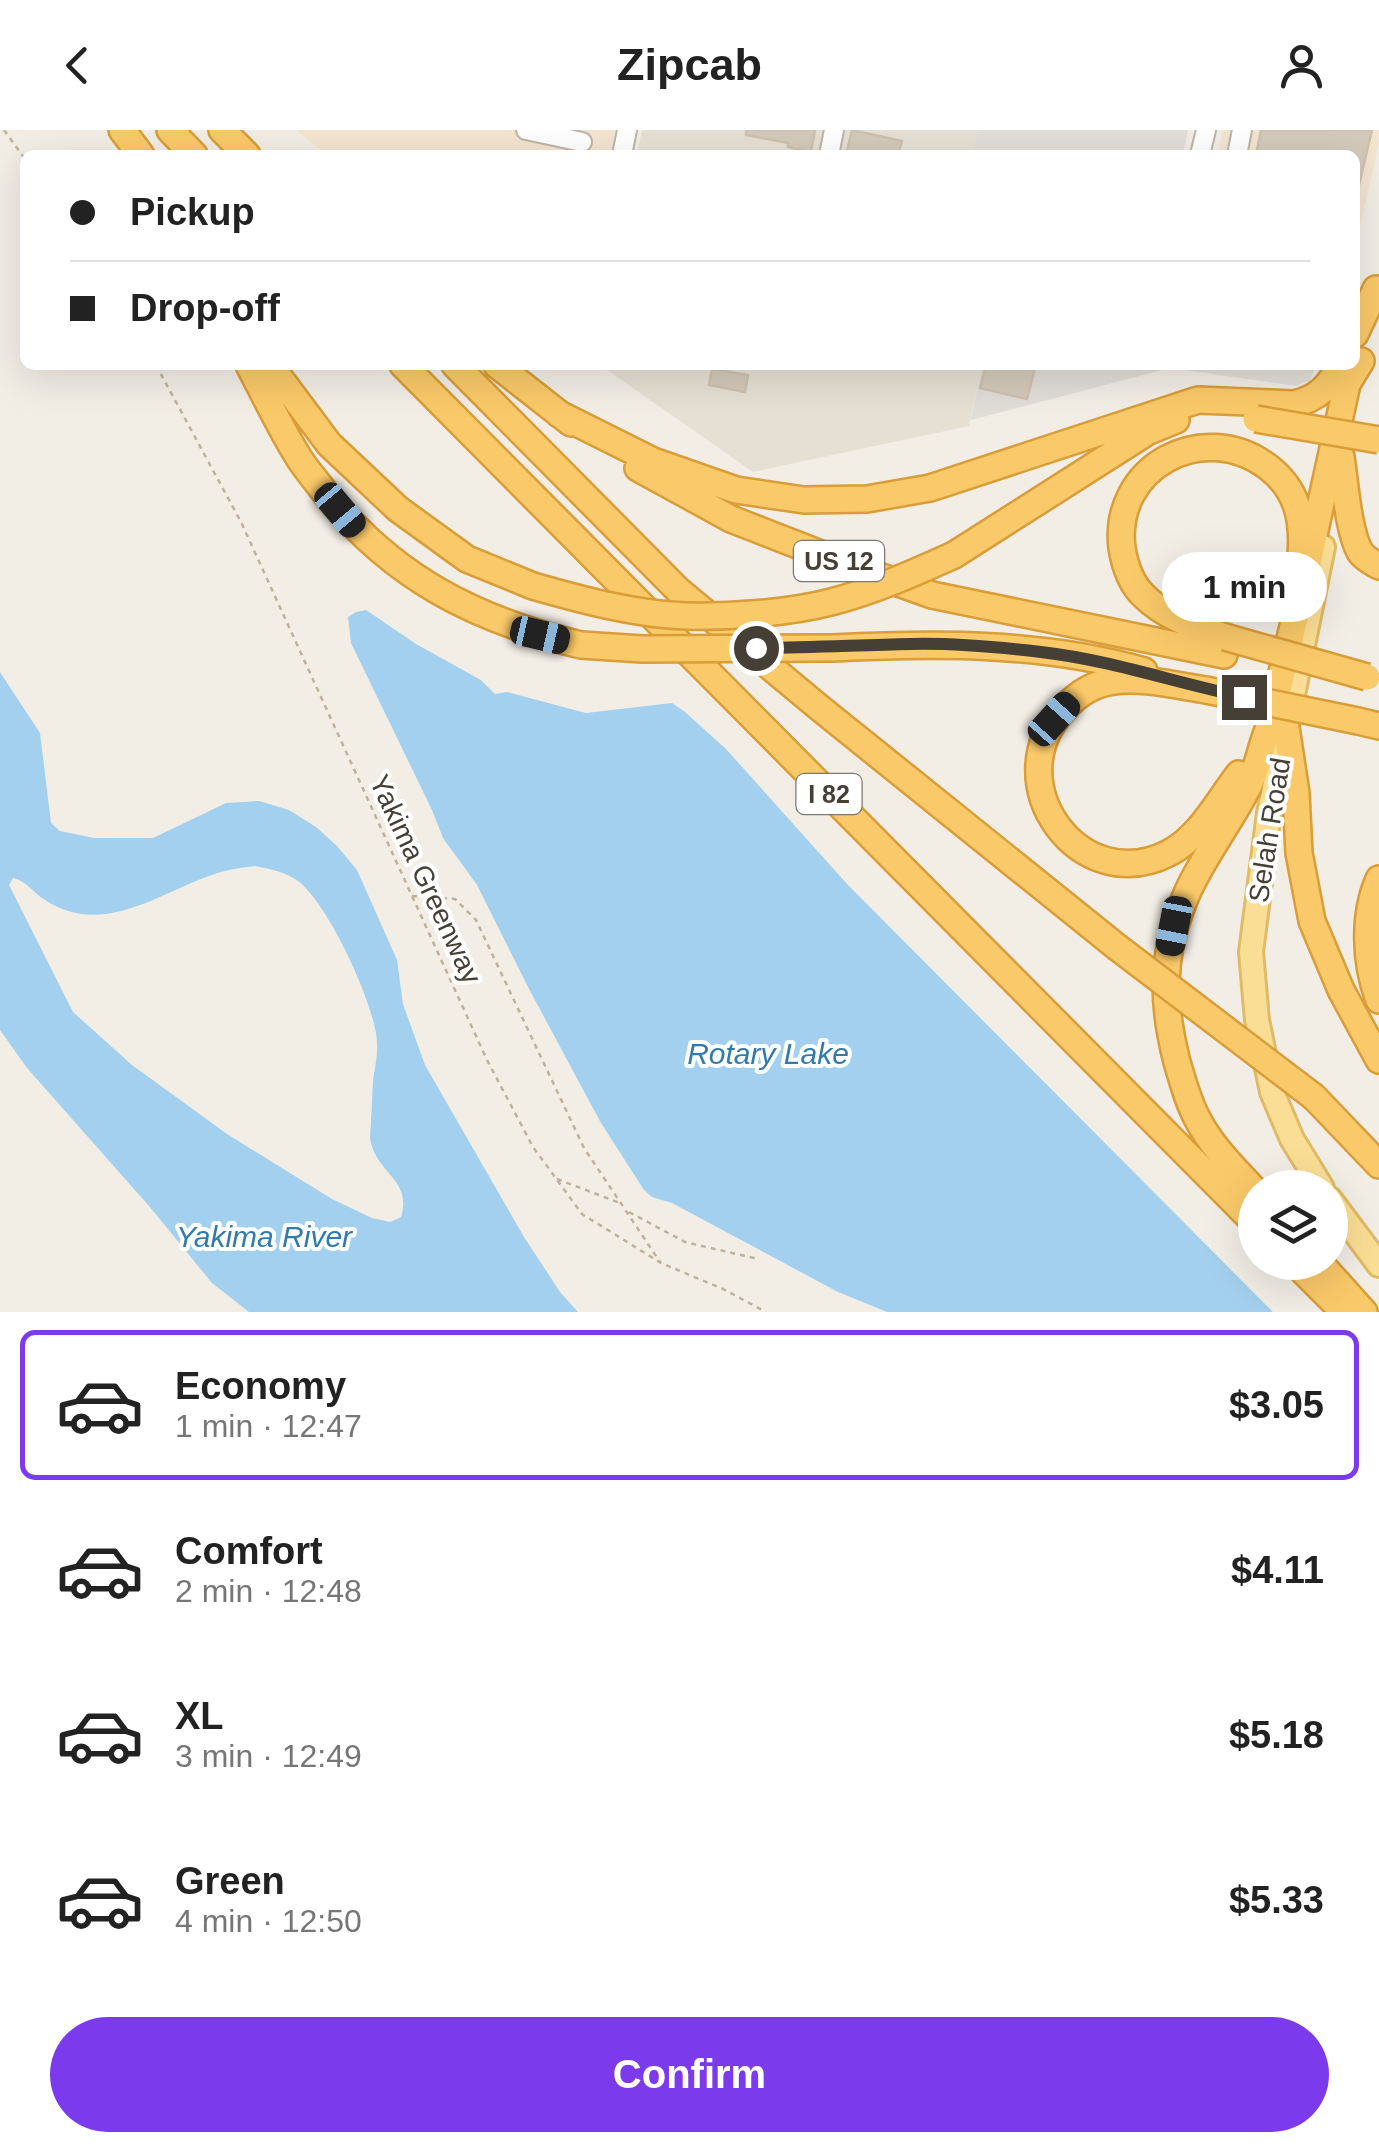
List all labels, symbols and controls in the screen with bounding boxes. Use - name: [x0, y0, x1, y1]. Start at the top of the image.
- icon: back: [50, 38, 105, 93]
- icon: person: [1274, 38, 1329, 93]
- text: Zipcab: [617, 39, 762, 90]
- text: Pickup: [130, 191, 255, 233]
- text: Drop-off: [130, 287, 280, 329]
- car: [309, 477, 371, 543]
- road number: US 12: [794, 541, 884, 581]
- callout: 1 min: [1162, 552, 1326, 622]
- text: 1 min: [1203, 569, 1286, 605]
- car: [507, 614, 573, 656]
- route start: [734, 626, 779, 671]
- route end: [1222, 675, 1267, 720]
- car: [1023, 687, 1085, 751]
- street label: Selah Road: [1243, 755, 1296, 905]
- street label: Yakima Greenway: [364, 770, 487, 988]
- road number: I 82: [796, 774, 862, 814]
- car: [1154, 894, 1194, 958]
- water label: Rotary Lake: [687, 1037, 849, 1070]
- map controls: [1238, 1170, 1348, 1280]
- button: layers: [1238, 1170, 1348, 1280]
- water label: Yakima River: [176, 1220, 353, 1253]
- icon: car: [55, 1360, 145, 1450]
- text: Economy: [175, 1365, 346, 1407]
- text: $3.05: [1229, 1384, 1324, 1426]
- text: 1 min · 12:47: [175, 1408, 362, 1444]
- icon: car: [55, 1525, 145, 1615]
- text: Comfort: [175, 1530, 323, 1572]
- text: $4.11: [1231, 1549, 1324, 1591]
- text: 2 min · 12:48: [175, 1573, 362, 1609]
- icon: car: [55, 1690, 145, 1780]
- text: XL: [175, 1695, 224, 1737]
- text: $5.18: [1229, 1714, 1324, 1756]
- text: 3 min · 12:49: [175, 1738, 362, 1774]
- icon: car: [55, 1855, 145, 1945]
- text: Green: [175, 1860, 285, 1902]
- text: $5.33: [1229, 1879, 1324, 1921]
- text: 4 min · 12:50: [175, 1903, 362, 1939]
- button: Confirm: [50, 2017, 1329, 2132]

